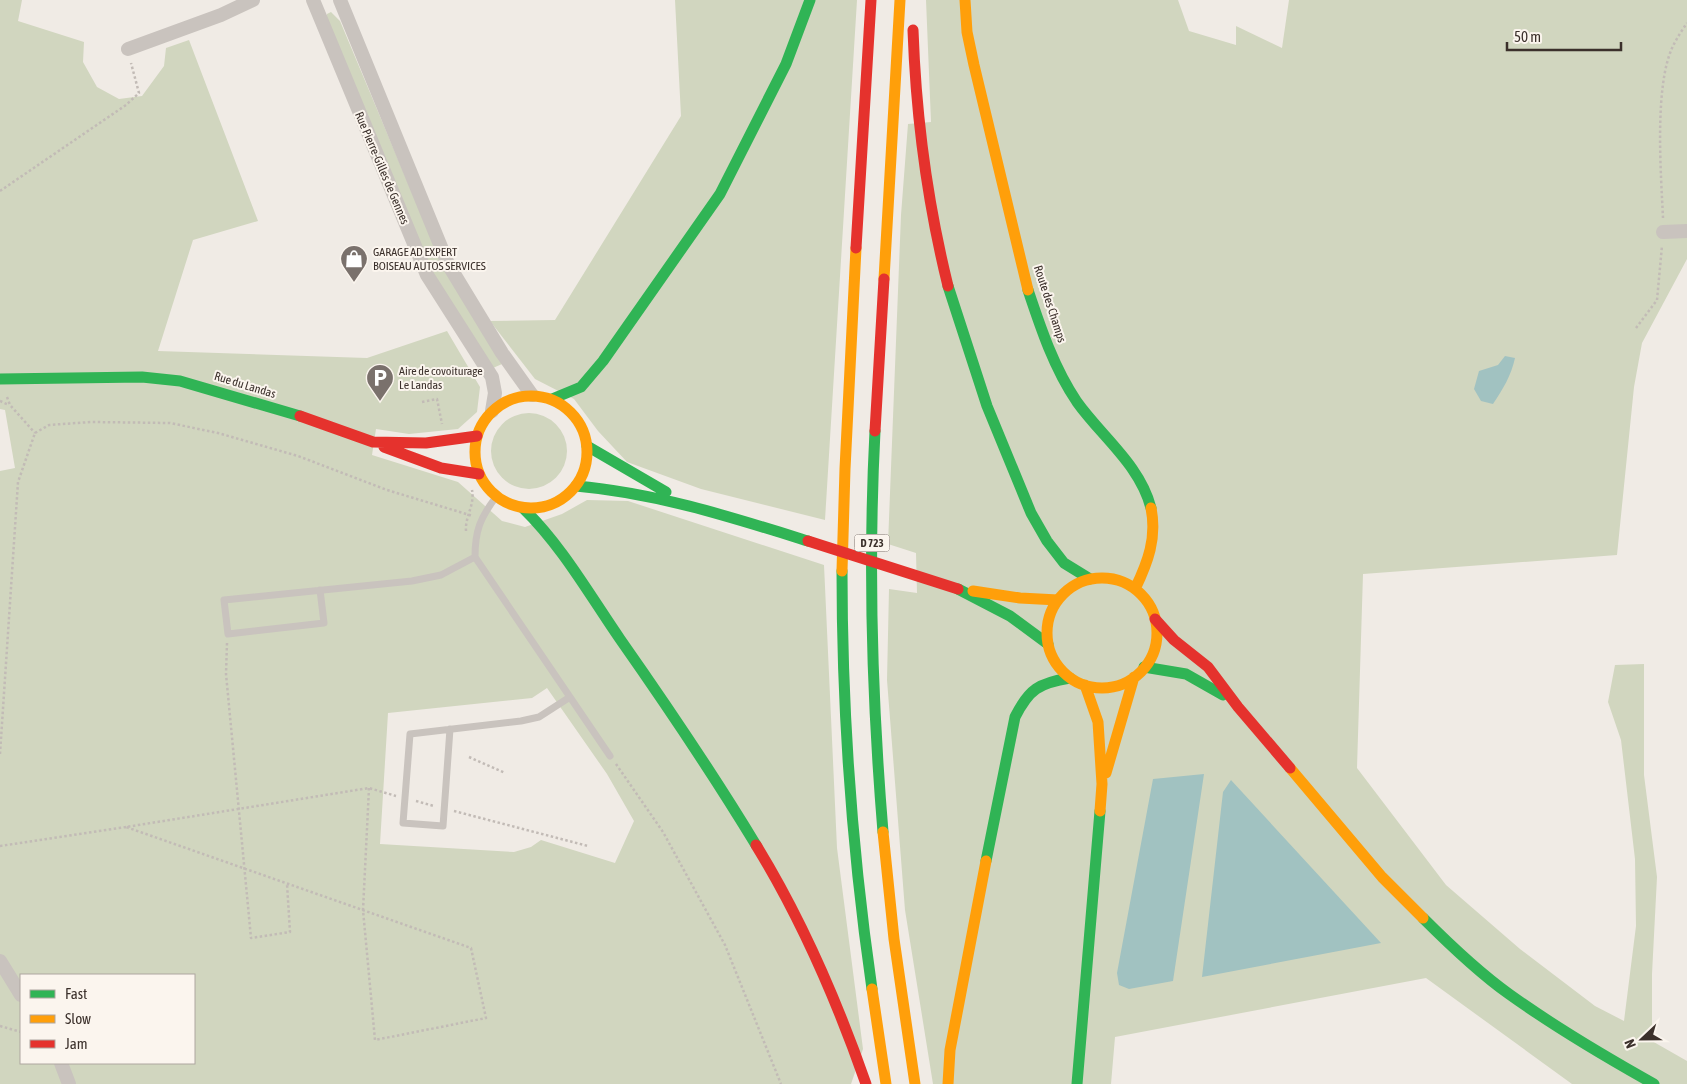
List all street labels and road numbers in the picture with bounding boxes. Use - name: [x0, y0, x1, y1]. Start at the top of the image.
- street label: Rue Pierre-Gilles de Gennes: [352, 110, 412, 226]
- street label: Route des Champs: [1031, 264, 1069, 344]
- street label: Rue du Landas: [213, 369, 277, 401]
- road number: D 723: [854, 534, 890, 552]

